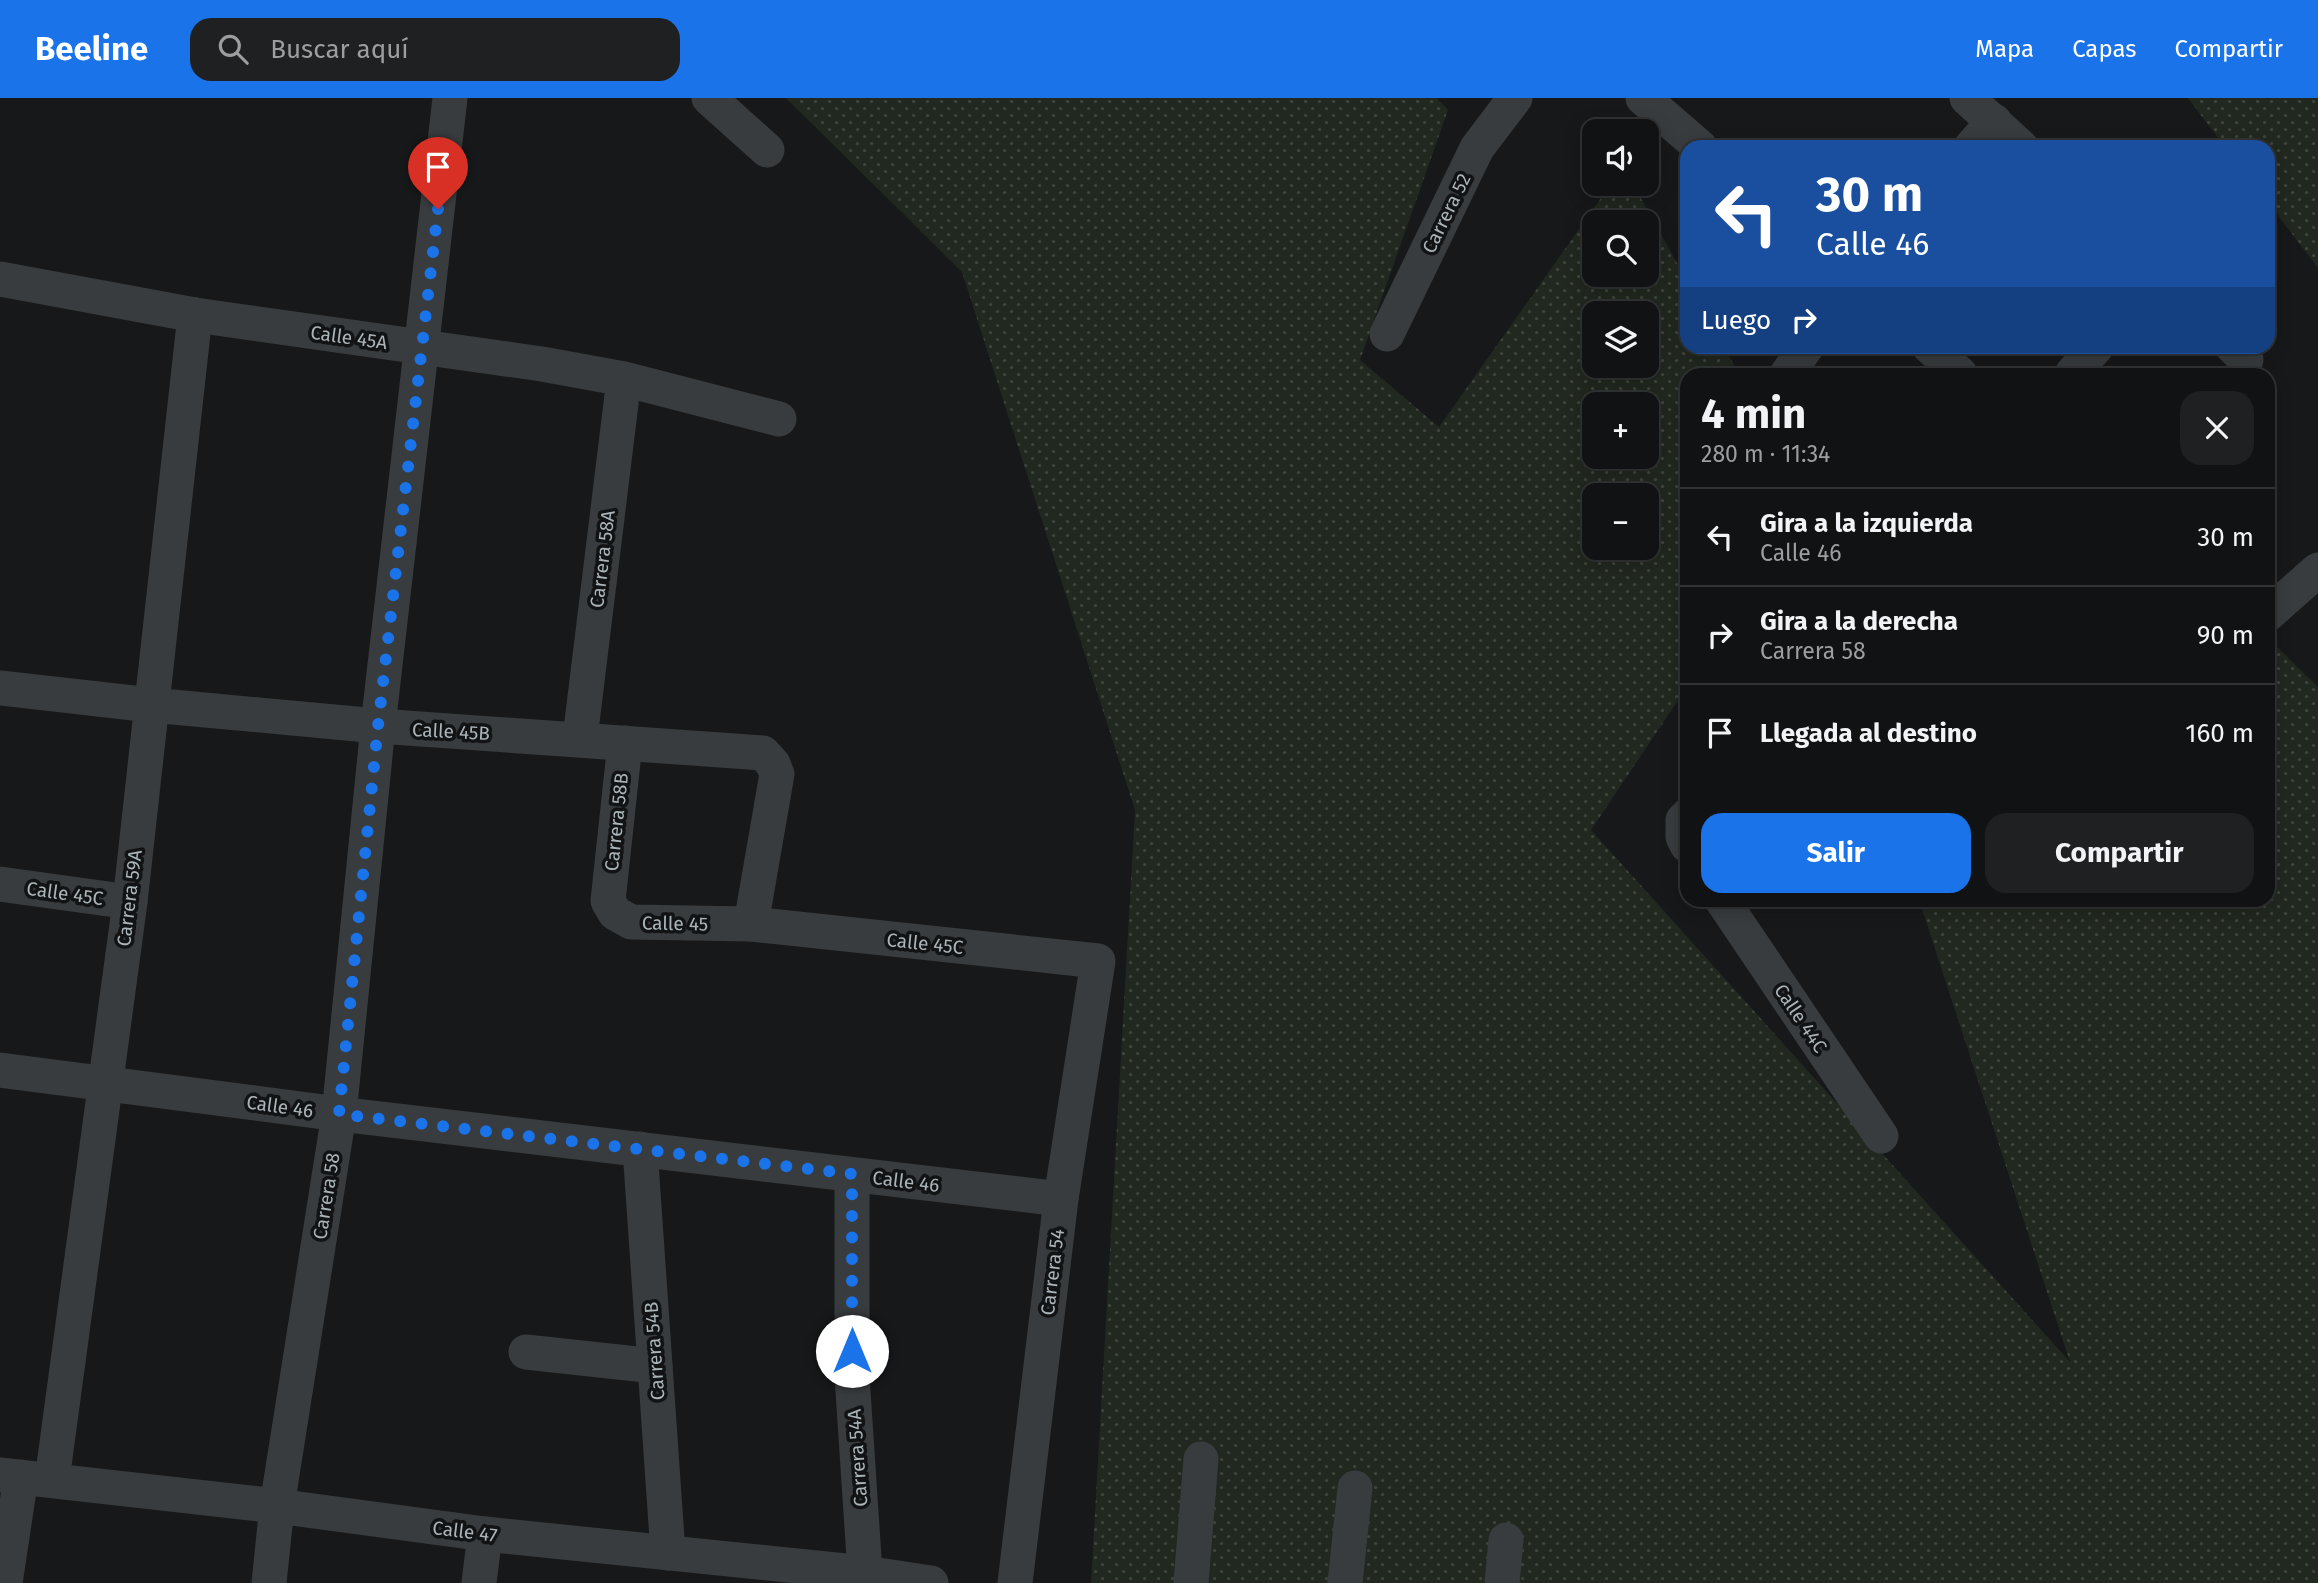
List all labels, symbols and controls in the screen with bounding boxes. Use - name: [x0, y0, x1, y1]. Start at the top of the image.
- search box: [190, 18, 680, 81]
- text: Beeline: [35, 29, 148, 69]
- icon: search: [214, 30, 252, 68]
- text: Buscar aquí: [270, 34, 409, 65]
- text: Mapa: [1975, 35, 2034, 63]
- text: Capas: [2072, 35, 2136, 63]
- text: Compartir: [2174, 35, 2283, 63]
- map controls: [1582, 119, 1659, 560]
- button: sound: [1582, 119, 1659, 196]
- pin: [408, 137, 468, 209]
- icon: arrive: [419, 148, 457, 186]
- text: 30 m: [1816, 165, 1923, 224]
- icon: left: [1701, 168, 1792, 259]
- street label: Carrera 52: [1417, 170, 1476, 257]
- button: search: [1582, 210, 1659, 287]
- text: Calle 46: [1816, 225, 1929, 263]
- button: layers: [1582, 301, 1659, 378]
- icon: right: [1785, 301, 1823, 339]
- text: Luego: [1701, 305, 1771, 336]
- street label: Calle 45A: [309, 321, 389, 354]
- text: 4 min: [1701, 389, 1806, 439]
- button: close: [2180, 391, 2254, 465]
- button: +: [1582, 392, 1659, 469]
- text: 280 m · 11:34: [1701, 440, 1830, 468]
- button: −: [1582, 483, 1659, 560]
- text: Gira a la izquierda: [1760, 508, 1973, 539]
- street label: Carrera 58A: [585, 509, 620, 609]
- icon: left: [1701, 518, 1739, 556]
- text: 30 m: [2197, 522, 2254, 553]
- text: Calle 46: [1760, 539, 1841, 567]
- text: Gira a la derecha: [1760, 606, 1958, 637]
- icon: right: [1701, 616, 1739, 654]
- text: 90 m: [2197, 620, 2254, 651]
- text: Carrera 58: [1760, 637, 1866, 665]
- icon: arrive: [1701, 714, 1739, 752]
- street label: Calle 45B: [411, 718, 491, 745]
- text: Llegada al destino: [1760, 718, 1977, 749]
- text: 160 m: [2185, 718, 2254, 749]
- street label: Carrera 58B: [600, 772, 633, 872]
- button: Salir: [1701, 813, 1971, 893]
- button: Compartir: [1985, 813, 2254, 893]
- street label: Carrera 59A: [112, 848, 147, 948]
- street label: Calle 45C: [25, 877, 105, 910]
- street label: Calle 45: [642, 911, 708, 936]
- street label: Calle 45C: [885, 928, 965, 959]
- street label: Calle 44C: [1769, 980, 1832, 1057]
- street label: Calle 46: [245, 1090, 315, 1123]
- street label: Carrera 58: [308, 1151, 345, 1241]
- street label: Calle 46: [871, 1166, 941, 1197]
- street label: Carrera 54: [1036, 1228, 1069, 1317]
- street label: Carrera 54B: [640, 1301, 669, 1401]
- position arrow: [815, 1314, 889, 1388]
- street label: Carrera 54A: [843, 1408, 872, 1508]
- street label: Calle 47: [431, 1516, 499, 1547]

